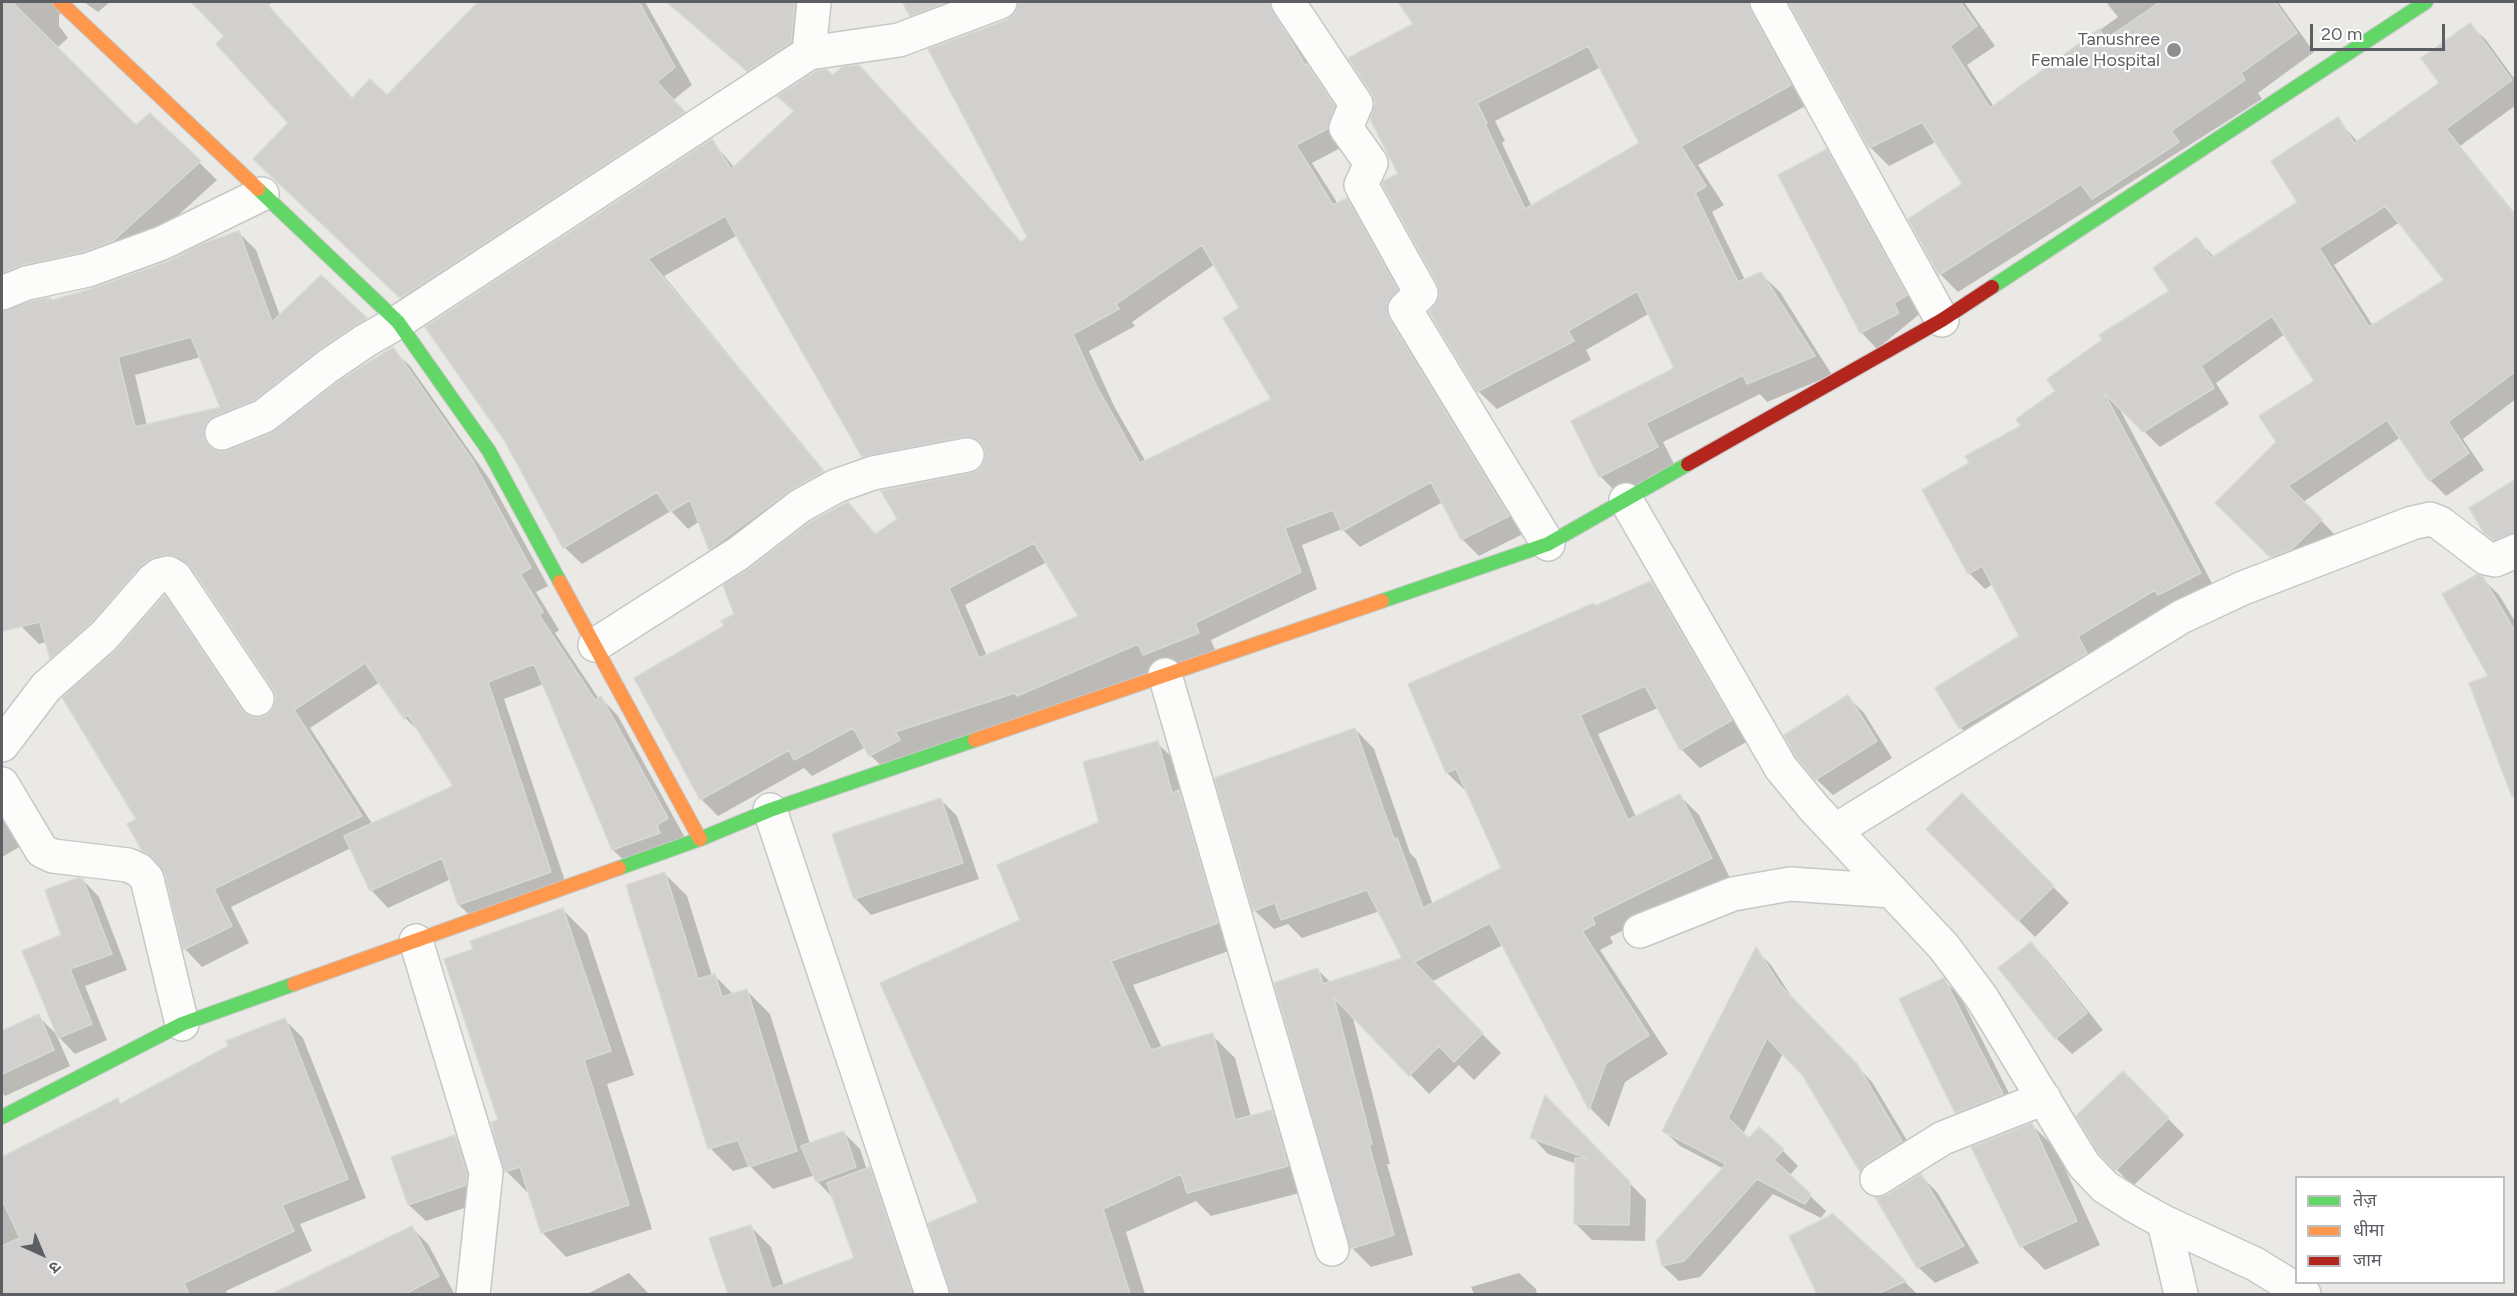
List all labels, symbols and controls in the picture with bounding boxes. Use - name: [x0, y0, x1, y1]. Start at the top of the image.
- scale bar: [2313, 12, 2448, 50]
- text: 20 m: [2321, 23, 2362, 45]
- place label: Tanushree Female Hospital: [2031, 29, 2160, 72]
- marker: Tanushree Female Hospital: [2165, 41, 2183, 59]
- legend: [2295, 1176, 2505, 1284]
- text: तेज़: [2353, 1189, 2377, 1211]
- text: धीमा: [2353, 1219, 2384, 1241]
- north arrow: [12, 1224, 72, 1284]
- text: जाम: [2353, 1249, 2382, 1271]
- text: उ: [45, 1257, 65, 1277]

